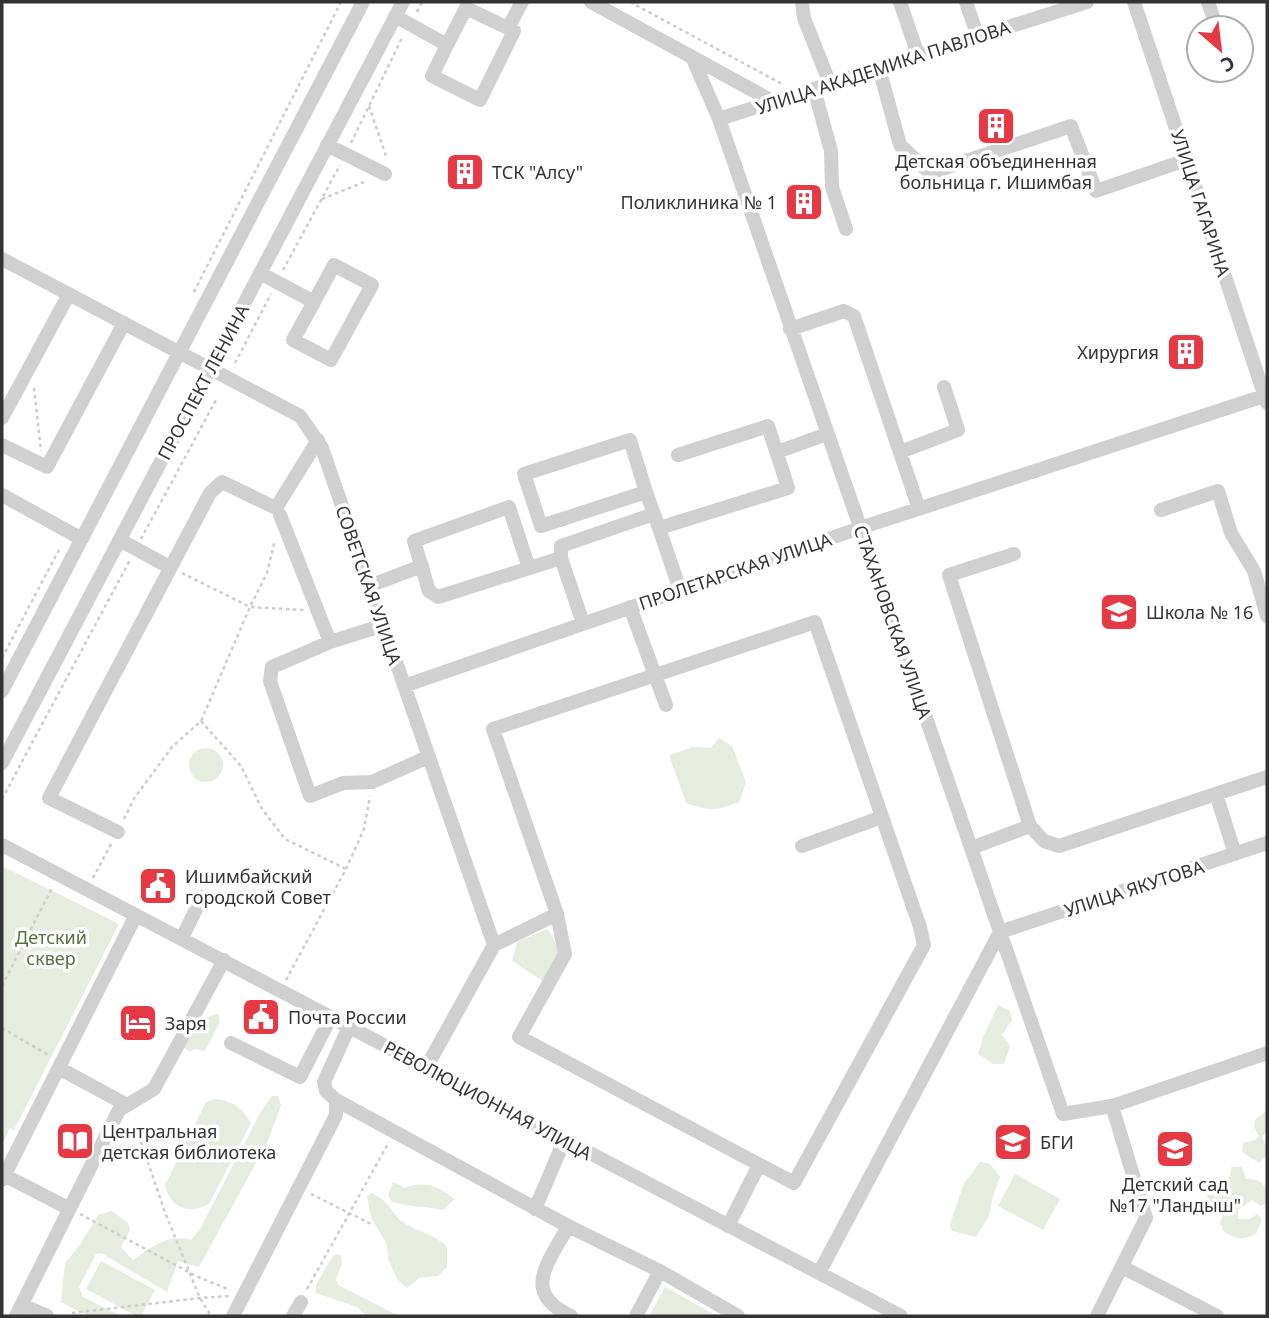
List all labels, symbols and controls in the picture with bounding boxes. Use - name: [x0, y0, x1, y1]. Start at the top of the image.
- street label: УЛИЦА АКАДЕМИКА ПАВЛОВА: [753, 14, 1014, 119]
- north arrow: [1185, 14, 1255, 84]
- text: С: [1216, 50, 1239, 78]
- building icon: Детская объединенная больница г. Ишимбая: [975, 105, 1017, 147]
- street label: УЛИЦА ГАГАРИНА: [1166, 126, 1236, 280]
- place label: Детская объединенная больница г. Ишимбая: [895, 149, 1097, 194]
- building icon: ТСК "Алсу": [444, 151, 486, 193]
- place label: ТСК "Алсу": [492, 160, 583, 184]
- building icon: Поликлиника № 1: [783, 181, 825, 223]
- place label: Поликлиника № 1: [621, 190, 777, 214]
- street label: ПРОСПЕКТ ЛЕНИНА: [152, 300, 254, 464]
- building icon: Хирургия: [1165, 331, 1207, 373]
- place label: Хирургия: [1077, 340, 1159, 364]
- street label: СОВЕТСКАЯ УЛИЦА: [330, 502, 408, 668]
- street label: СТАХАНОВСКАЯ УЛИЦА: [849, 522, 938, 723]
- street label: ПРОЛЕТАРСКАЯ УЛИЦА: [636, 527, 835, 615]
- school or university icon: Школа № 16: [1098, 591, 1140, 633]
- place label: Школа № 16: [1146, 600, 1253, 624]
- street label: УЛИЦА ЯКУТОВА: [1061, 854, 1207, 922]
- place label: Ишимбайский городской Совет: [185, 864, 332, 909]
- public building icon: Ишимбайский городской Совет: [137, 865, 179, 907]
- park label: Детский сквер: [15, 925, 87, 970]
- public building icon: Почта России: [240, 996, 282, 1038]
- hotel icon: Заря: [117, 1002, 159, 1044]
- place label: Почта России: [288, 1005, 407, 1029]
- place label: Заря: [165, 1011, 207, 1035]
- street label: РЕВОЛЮЦИОННАЯ УЛИЦА: [380, 1035, 597, 1165]
- place label: Центральная детская библиотека: [102, 1119, 276, 1164]
- library icon: Центральная детская библиотека: [54, 1120, 96, 1162]
- school or university icon: БГИ: [992, 1121, 1034, 1163]
- school or university icon: Детский сад №17 "Ландыш": [1154, 1128, 1196, 1170]
- place label: БГИ: [1040, 1130, 1074, 1154]
- place label: Детский сад №17 "Ландыш": [1109, 1172, 1241, 1217]

